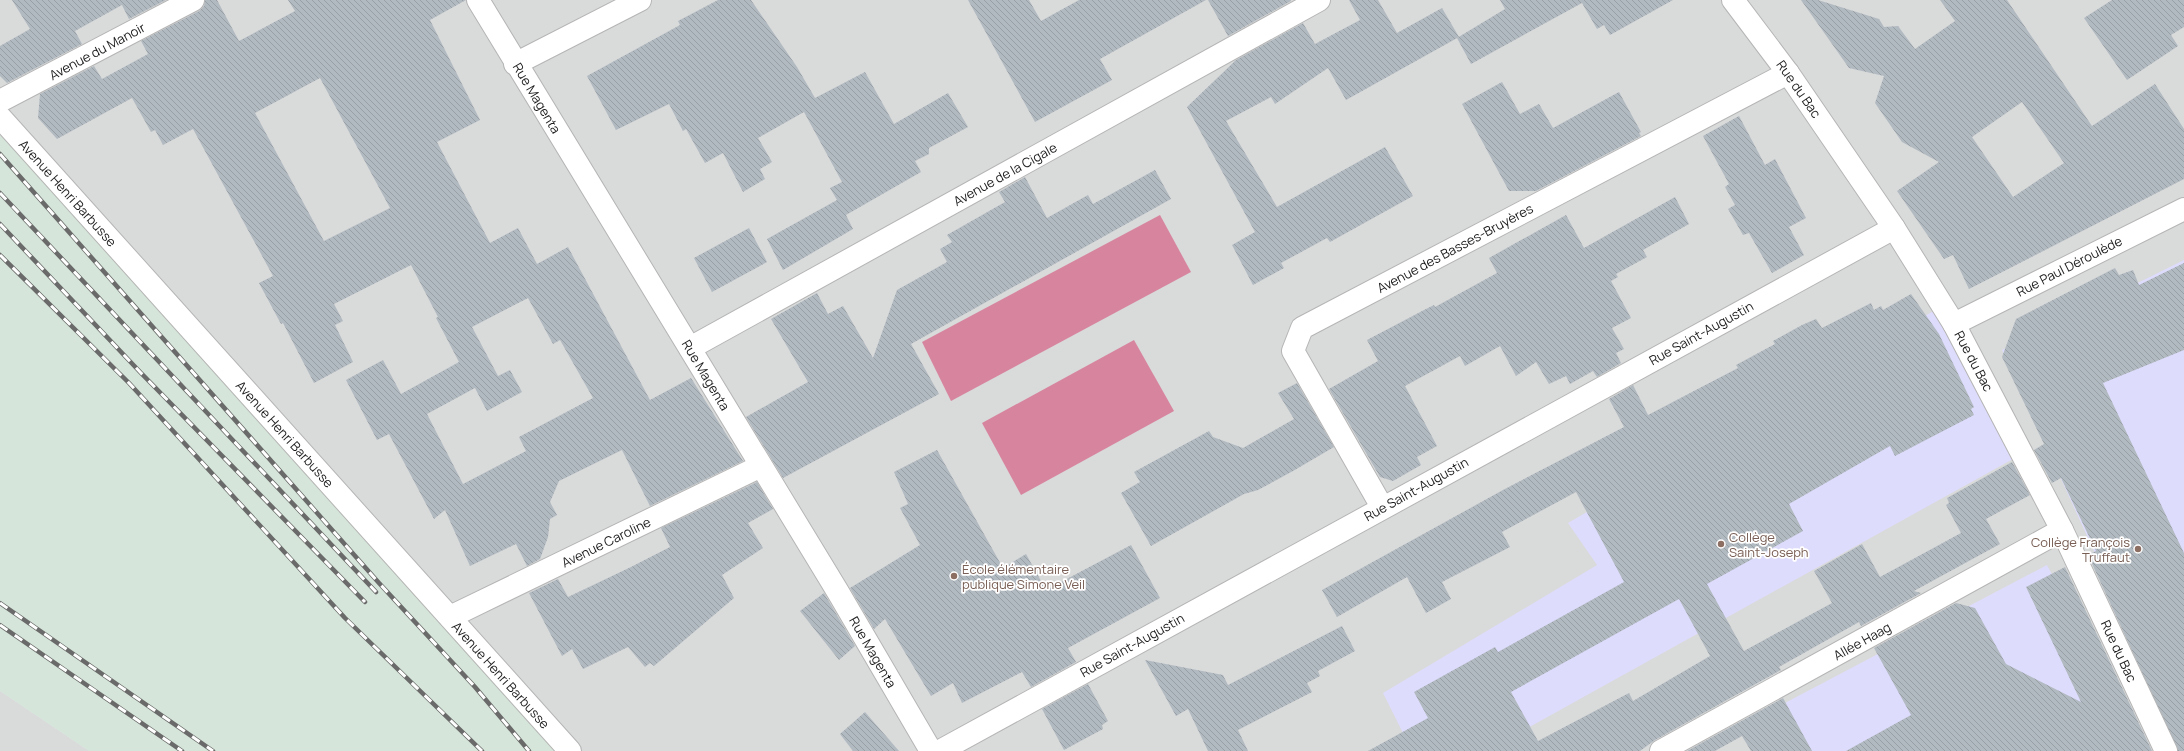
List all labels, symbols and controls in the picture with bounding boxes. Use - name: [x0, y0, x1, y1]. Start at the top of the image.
- street label: Avenue du Manoir: [46, 18, 148, 84]
- street label: Rue du Bac: [1773, 57, 1825, 121]
- street label: Rue Magenta: [509, 59, 565, 137]
- street label: Avenue Henri Barbusse: [15, 136, 121, 251]
- street label: Avenue de la Cigale: [950, 138, 1060, 210]
- street label: Avenue des Basses-Bruyères: [1374, 199, 1536, 297]
- street label: Rue Paul Déroulède: [2013, 231, 2125, 300]
- street label: Rue Saint-Augustin: [1646, 297, 1756, 369]
- street label: Rue du Bac: [1950, 327, 1998, 395]
- street label: Rue Magenta: [678, 336, 734, 414]
- street label: Avenue Henri Barbusse: [232, 377, 338, 492]
- street label: Rue Saint-Augustin: [1361, 453, 1471, 525]
- street label: Avenue Caroline: [558, 512, 654, 571]
- place label: Collège Saint-Joseph: [1729, 528, 1809, 561]
- place label: Collège François Truffaut: [2031, 533, 2130, 566]
- marker: Collège Saint-Joseph: [1716, 539, 1726, 549]
- marker: Collège François Truffaut: [2133, 544, 2143, 554]
- place label: École élémentaire publique Simone Veil: [962, 560, 1085, 593]
- marker: École élémentaire publique Simone Veil: [949, 571, 959, 581]
- street label: Rue Saint-Augustin: [1077, 609, 1187, 681]
- street label: Rue Magenta: [845, 613, 901, 691]
- street label: Rue du Bac: [2097, 617, 2141, 685]
- street label: Avenue Henri Barbusse: [448, 618, 554, 733]
- street label: Allée Haag: [1830, 618, 1894, 664]

